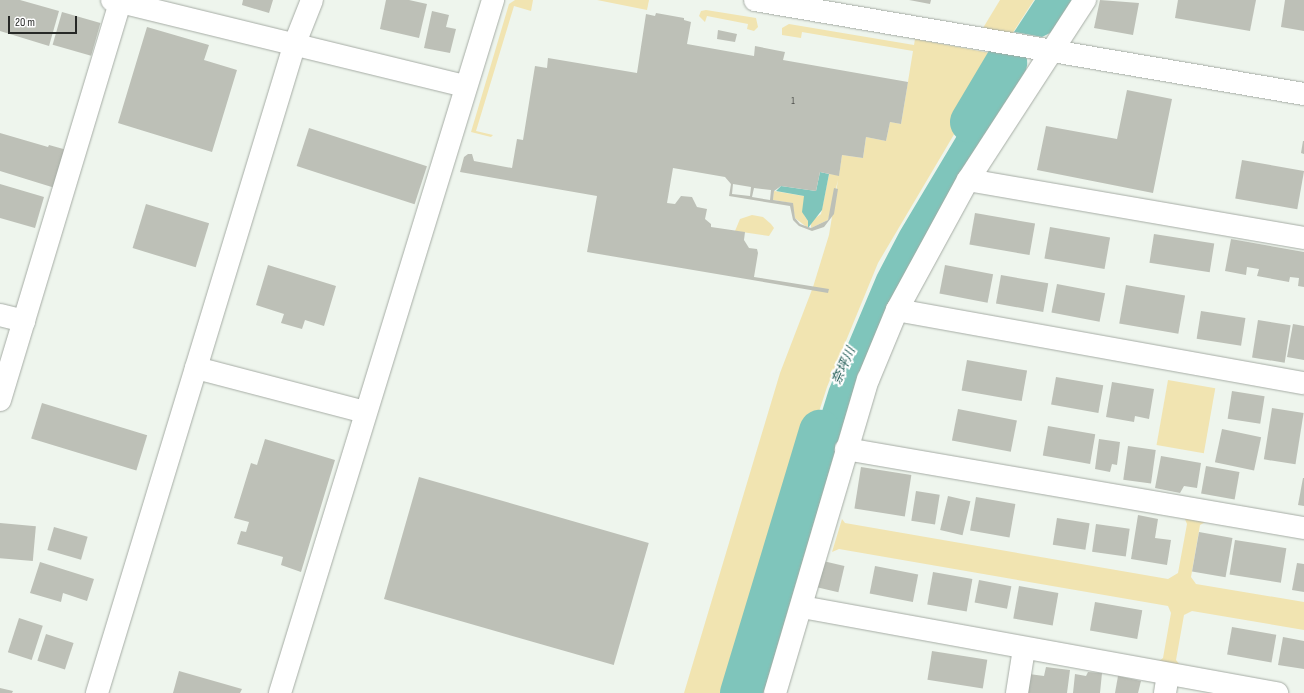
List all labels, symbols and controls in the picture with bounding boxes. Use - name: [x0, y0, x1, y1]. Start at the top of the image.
- scale bar: [10, 8, 79, 34]
- text: 20 m: [15, 15, 35, 30]
- house number: 1: [791, 96, 795, 108]
- water label: 奈坪川: [829, 345, 859, 387]

